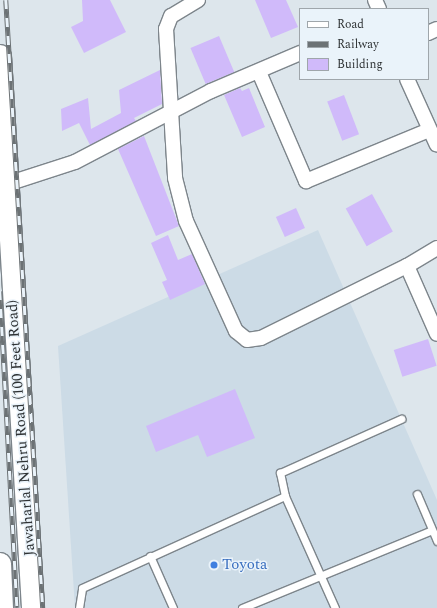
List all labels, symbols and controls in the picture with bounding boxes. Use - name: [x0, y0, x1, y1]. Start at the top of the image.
- legend: [299, 8, 429, 80]
- text: Road: [337, 15, 364, 34]
- text: Railway: [337, 35, 379, 54]
- text: Building: [337, 55, 383, 74]
- street label: Jawaharlal Nehru Road (100 Feet Road): [3, 299, 39, 557]
- place label: Toyota: [222, 556, 267, 574]
- marker: Toyota: [209, 560, 219, 570]

